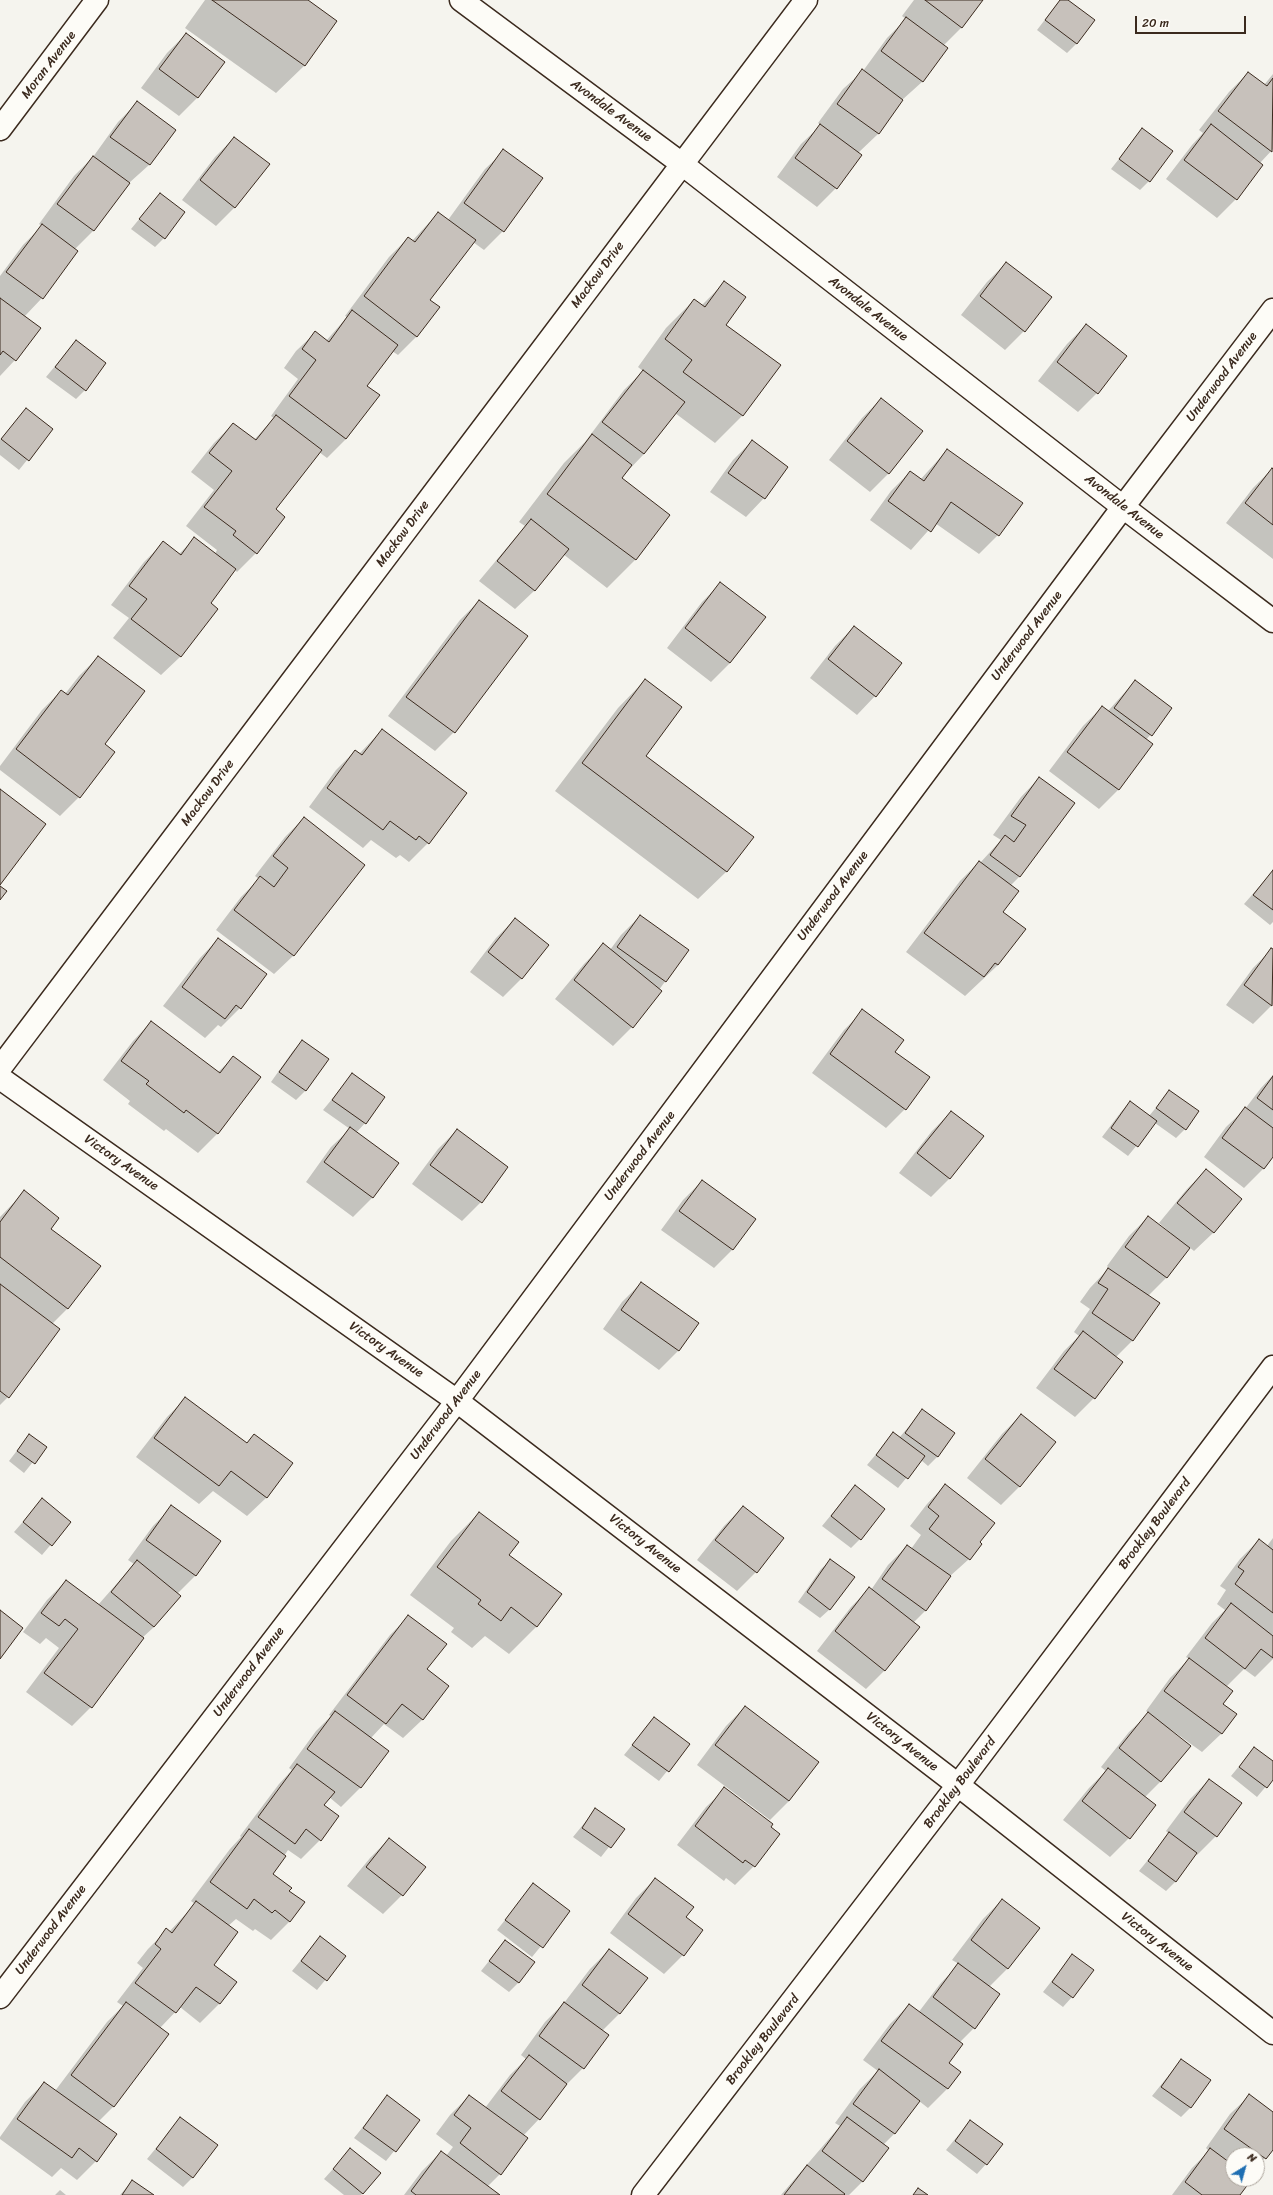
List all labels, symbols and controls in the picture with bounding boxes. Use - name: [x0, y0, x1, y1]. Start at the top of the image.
- scale bar: [1137, 8, 1248, 34]
- text: 20 m: [1142, 12, 1169, 34]
- street label: Moran Avenue: [18, 28, 80, 102]
- street label: Avondale Avenue: [567, 76, 655, 146]
- street label: Mackow Drive: [568, 239, 628, 311]
- street label: Avondale Avenue: [825, 273, 911, 345]
- street label: Underwood Avenue: [1183, 329, 1261, 425]
- street label: Avondale Avenue: [1081, 471, 1167, 543]
- street label: Mackow Drive: [373, 498, 433, 570]
- street label: Underwood Avenue: [988, 588, 1066, 684]
- street label: Mackow Drive: [178, 757, 238, 829]
- street label: Underwood Avenue: [794, 848, 872, 944]
- street label: Underwood Avenue: [601, 1108, 679, 1204]
- street label: Victory Avenue: [81, 1132, 161, 1194]
- street label: Victory Avenue: [346, 1319, 426, 1381]
- street label: Underwood Avenue: [407, 1367, 485, 1463]
- street label: Brookley Boulevard: [1116, 1475, 1194, 1573]
- street label: Victory Avenue: [606, 1511, 684, 1577]
- street label: Underwood Avenue: [210, 1624, 288, 1720]
- street label: Victory Avenue: [863, 1709, 941, 1775]
- street label: Brookley Boulevard: [921, 1734, 999, 1832]
- street label: Underwood Avenue: [12, 1882, 90, 1978]
- street label: Victory Avenue: [1118, 1909, 1196, 1975]
- street label: Brookley Boulevard: [723, 1992, 803, 2088]
- north arrow: [1225, 2147, 1265, 2187]
- text: N: [1243, 2148, 1261, 2168]

